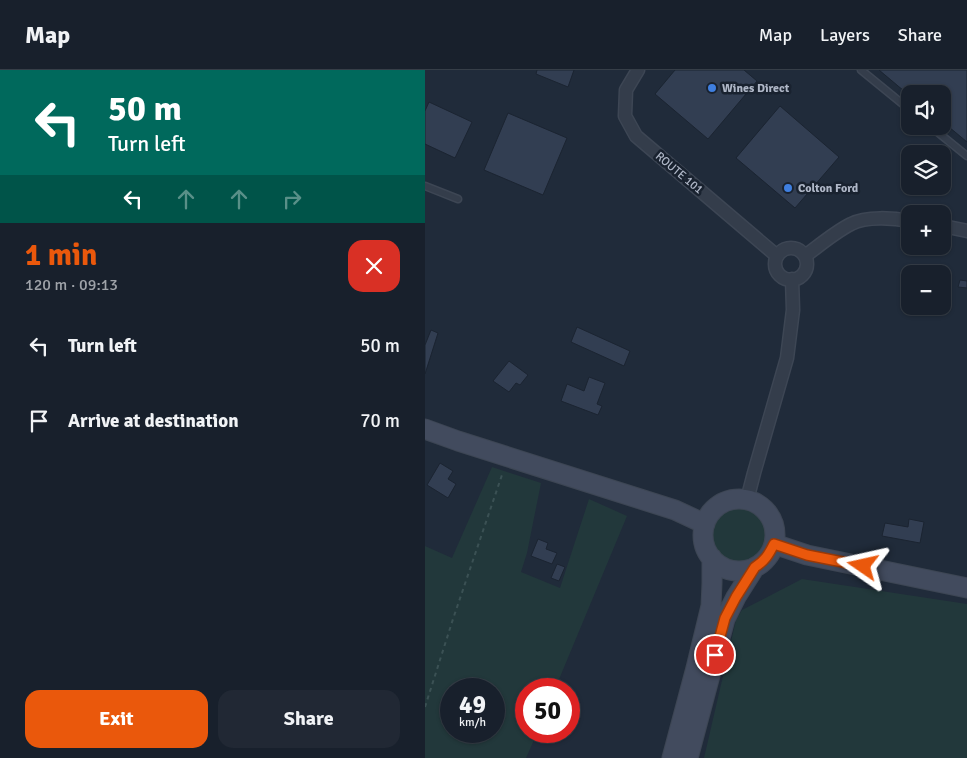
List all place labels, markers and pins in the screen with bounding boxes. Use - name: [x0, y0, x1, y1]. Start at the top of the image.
- place label: Wines Direct: [722, 81, 790, 96]
- marker: Wines Direct: [706, 82, 718, 94]
- place label: Colton Ford: [798, 181, 859, 196]
- marker: Colton Ford: [782, 182, 794, 194]
- pin: [694, 634, 736, 676]

